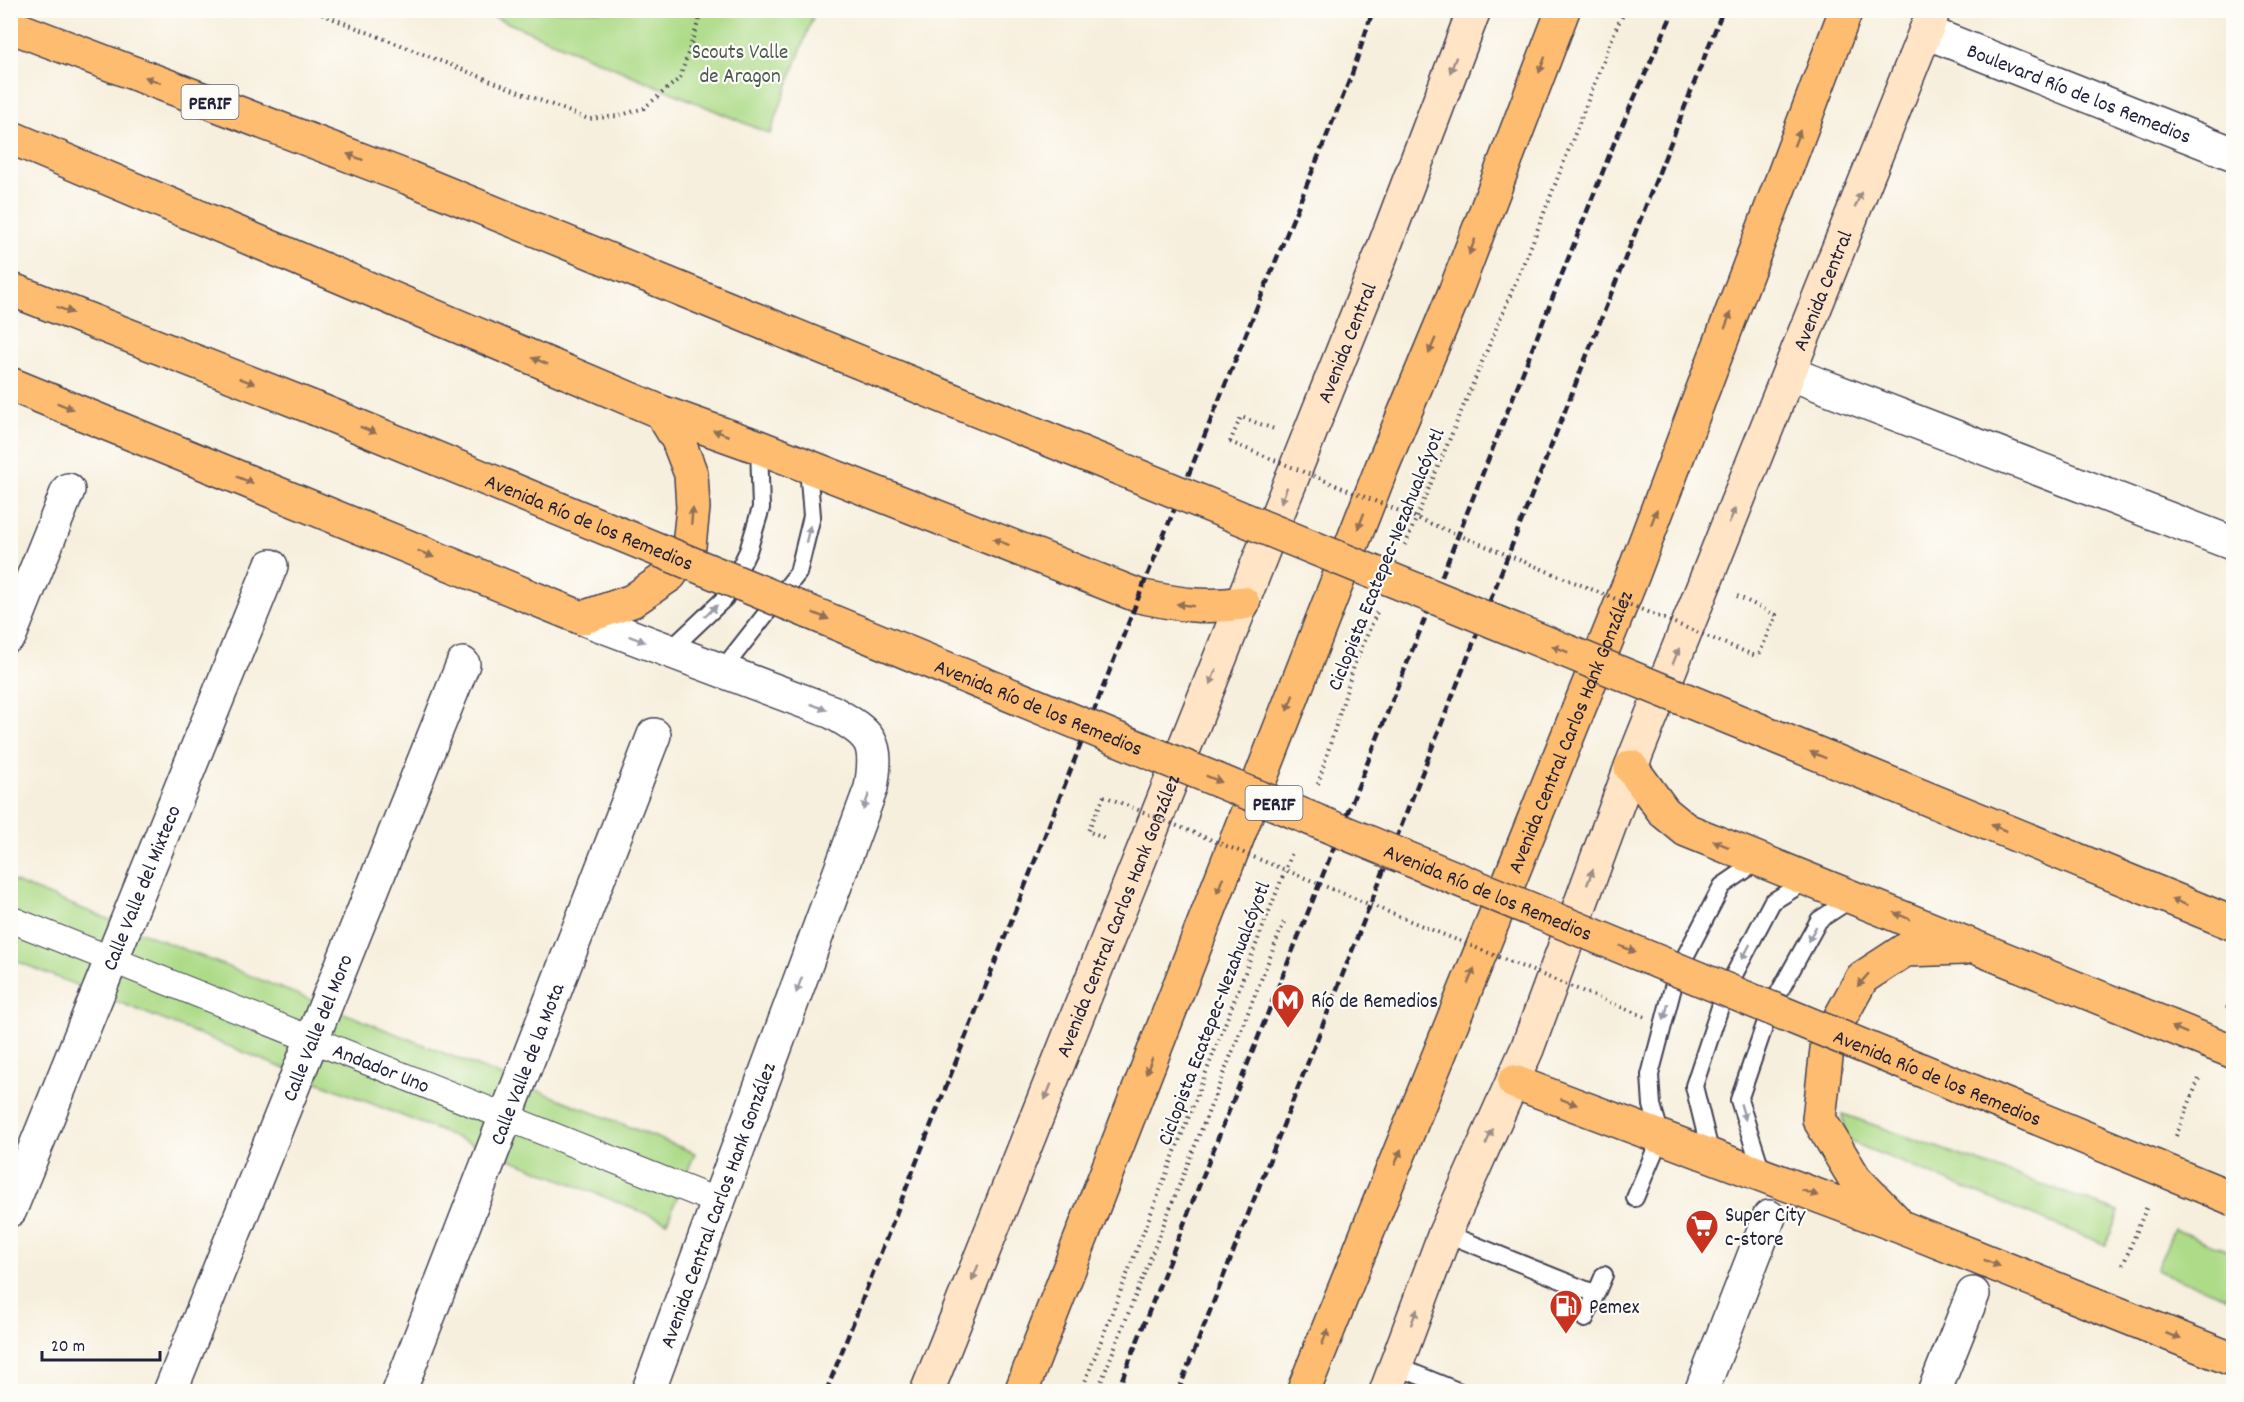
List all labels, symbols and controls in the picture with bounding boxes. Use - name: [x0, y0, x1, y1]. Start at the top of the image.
- street label: Boulevard Río de los Remedios: [1962, 38, 2195, 154]
- park label: Scouts Valle de Aragon: [692, 39, 788, 93]
- one-way arrow: [1448, 56, 1458, 74]
- one-way arrow: [1537, 56, 1547, 74]
- one-way arrow: [143, 75, 161, 85]
- road number: PERIF: [182, 85, 238, 119]
- one-way arrow: [1793, 129, 1803, 147]
- one-way arrow: [345, 152, 363, 162]
- one-way arrow: [1853, 191, 1863, 209]
- street label: Avenida Central: [1787, 227, 1862, 356]
- one-way arrow: [1467, 238, 1477, 256]
- street label: Avenida Central: [1311, 279, 1386, 408]
- one-way arrow: [56, 306, 74, 316]
- one-way arrow: [1724, 311, 1733, 329]
- one-way arrow: [1427, 338, 1437, 356]
- one-way arrow: [531, 356, 549, 366]
- one-way arrow: [238, 376, 256, 386]
- one-way arrow: [56, 401, 74, 411]
- street label: Ciclopista Ecatepec-Nezahualcóyotl: [1321, 424, 1454, 696]
- one-way arrow: [360, 425, 378, 435]
- one-way arrow: [712, 428, 730, 438]
- street label: Avenida Río de los Remedios: [480, 468, 697, 581]
- one-way arrow: [236, 476, 254, 485]
- one-way arrow: [1279, 486, 1288, 504]
- one-way arrow: [687, 507, 697, 526]
- one-way arrow: [1728, 507, 1737, 525]
- one-way arrow: [1650, 508, 1660, 526]
- one-way arrow: [1356, 512, 1365, 530]
- one-way arrow: [803, 525, 813, 543]
- one-way arrow: [992, 537, 1010, 546]
- one-way arrow: [417, 549, 435, 559]
- street label: Avenida Central Carlos Hank González: [1502, 587, 1643, 879]
- one-way arrow: [1175, 600, 1194, 610]
- one-way arrow: [704, 604, 719, 618]
- one-way arrow: [812, 611, 830, 621]
- one-way arrow: [628, 634, 646, 644]
- one-way arrow: [1551, 644, 1569, 654]
- one-way arrow: [1671, 647, 1681, 665]
- street label: Avenida Río de los Remedios: [929, 653, 1146, 766]
- one-way arrow: [1208, 668, 1218, 686]
- one-way arrow: [1285, 694, 1295, 712]
- one-way arrow: [810, 703, 828, 713]
- one-way arrow: [1809, 750, 1827, 760]
- street label: Avenida Central Carlos Hank González: [1050, 771, 1190, 1063]
- one-way arrow: [1206, 774, 1224, 784]
- road number: PERIF: [1246, 786, 1302, 820]
- one-way arrow: [860, 794, 870, 812]
- street label: Calle Valle del Mixteco: [97, 801, 190, 976]
- one-way arrow: [1990, 823, 2008, 832]
- street label: Avenida Río de los Remedios: [1378, 838, 1596, 951]
- one-way arrow: [1712, 839, 1730, 848]
- one-way arrow: [1586, 868, 1596, 886]
- one-way arrow: [1215, 876, 1224, 894]
- street label: Ciclopista Ecatepec-Nezahualcóyotl: [1152, 878, 1280, 1150]
- one-way arrow: [2170, 897, 2188, 907]
- one-way arrow: [1893, 912, 1910, 921]
- one-way arrow: [1807, 925, 1817, 942]
- one-way arrow: [1619, 944, 1637, 954]
- one-way arrow: [1741, 944, 1751, 961]
- street label: Calle Valle del Moro: [276, 951, 363, 1107]
- one-way arrow: [1467, 967, 1477, 985]
- one-way arrow: [1857, 973, 1870, 988]
- one-way arrow: [793, 977, 803, 995]
- street label: Calle Valle de la Mota: [484, 979, 575, 1150]
- metro station icon: Río de Remedios: [1270, 982, 1306, 1029]
- place label: Río de Remedios: [1311, 988, 1438, 1018]
- one-way arrow: [1661, 1003, 1671, 1021]
- street label: Avenida Río de los Remedios: [1828, 1023, 2045, 1136]
- one-way arrow: [2170, 1025, 2188, 1034]
- street label: Andador Uno: [328, 1037, 433, 1103]
- one-way arrow: [1144, 1058, 1154, 1076]
- street label: Avenida Central Carlos Hank González: [654, 1059, 786, 1353]
- one-way arrow: [1043, 1083, 1052, 1101]
- one-way arrow: [1560, 1097, 1578, 1107]
- one-way arrow: [1739, 1103, 1748, 1121]
- one-way arrow: [1484, 1129, 1493, 1146]
- one-way arrow: [1393, 1147, 1403, 1165]
- one-way arrow: [1801, 1188, 1819, 1198]
- place label: Super City c-store: [1725, 1202, 1806, 1256]
- supermarket icon: Super City c-store: [1684, 1208, 1720, 1255]
- one-way arrow: [1983, 1259, 2001, 1268]
- one-way arrow: [970, 1264, 979, 1282]
- fuel station icon: Pemex: [1548, 1288, 1584, 1335]
- place label: Pemex: [1589, 1294, 1639, 1324]
- one-way arrow: [1410, 1308, 1419, 1326]
- scale bar: [42, 1324, 160, 1362]
- one-way arrow: [1320, 1328, 1330, 1346]
- one-way arrow: [2164, 1332, 2182, 1341]
- text: 20 m: [51, 1335, 85, 1360]

